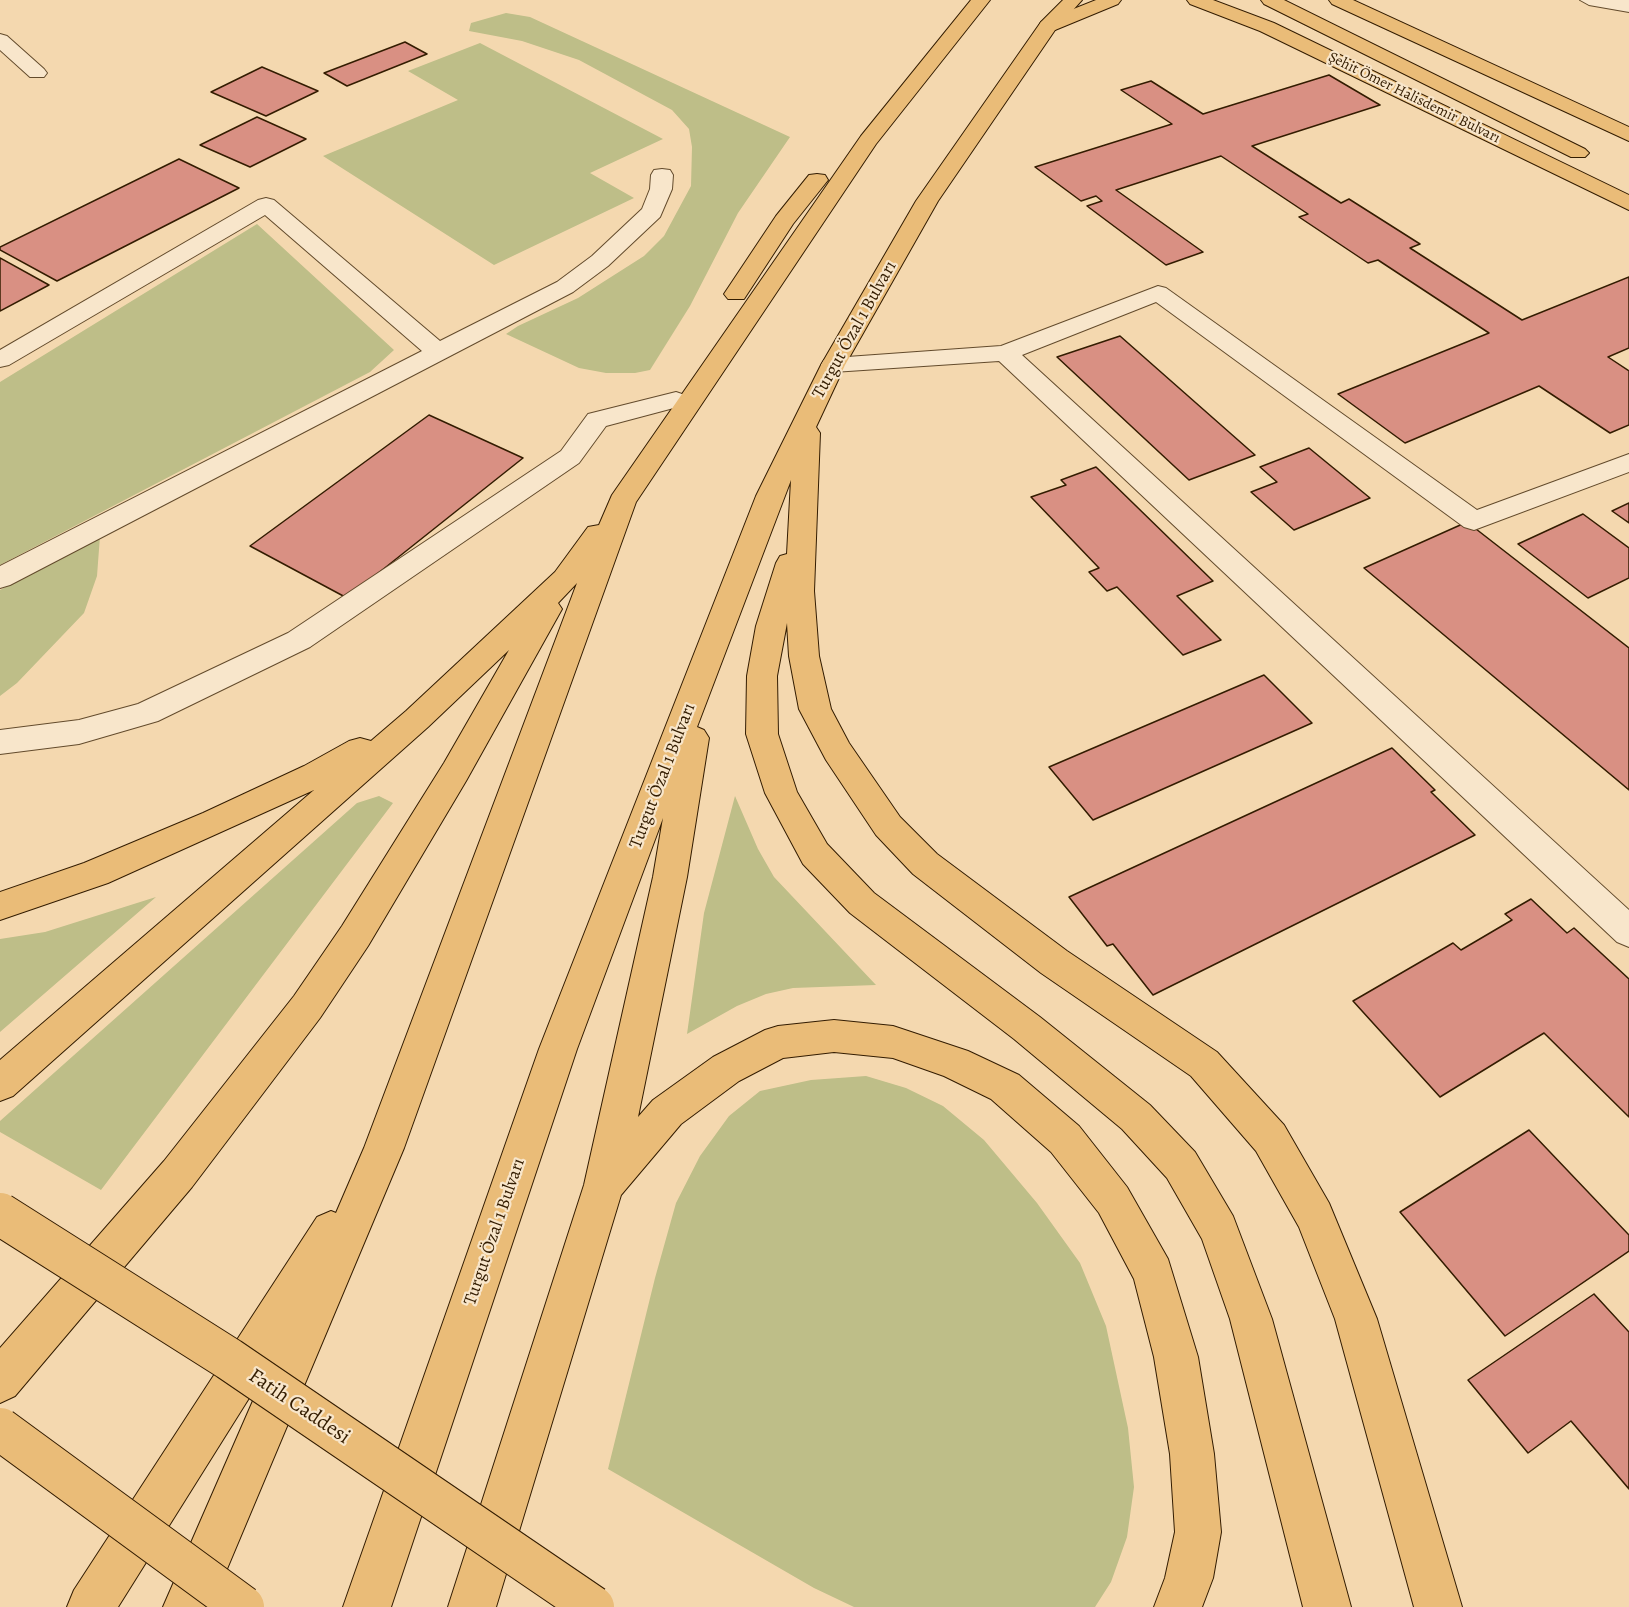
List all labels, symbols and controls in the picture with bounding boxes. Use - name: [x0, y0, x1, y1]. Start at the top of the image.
- street label: Şehit Ömer Halisdemir Bulvarı: [1325, 48, 1503, 148]
- street label: Turgut Özal 1 Bulvarı: [808, 257, 902, 403]
- street label: Turgut Özal 1 Bulvarı: [625, 700, 701, 852]
- street label: Turgut Özal 1 Bulvarı: [460, 1156, 530, 1308]
- street label: Fatih Caddesi: [243, 1364, 355, 1450]

